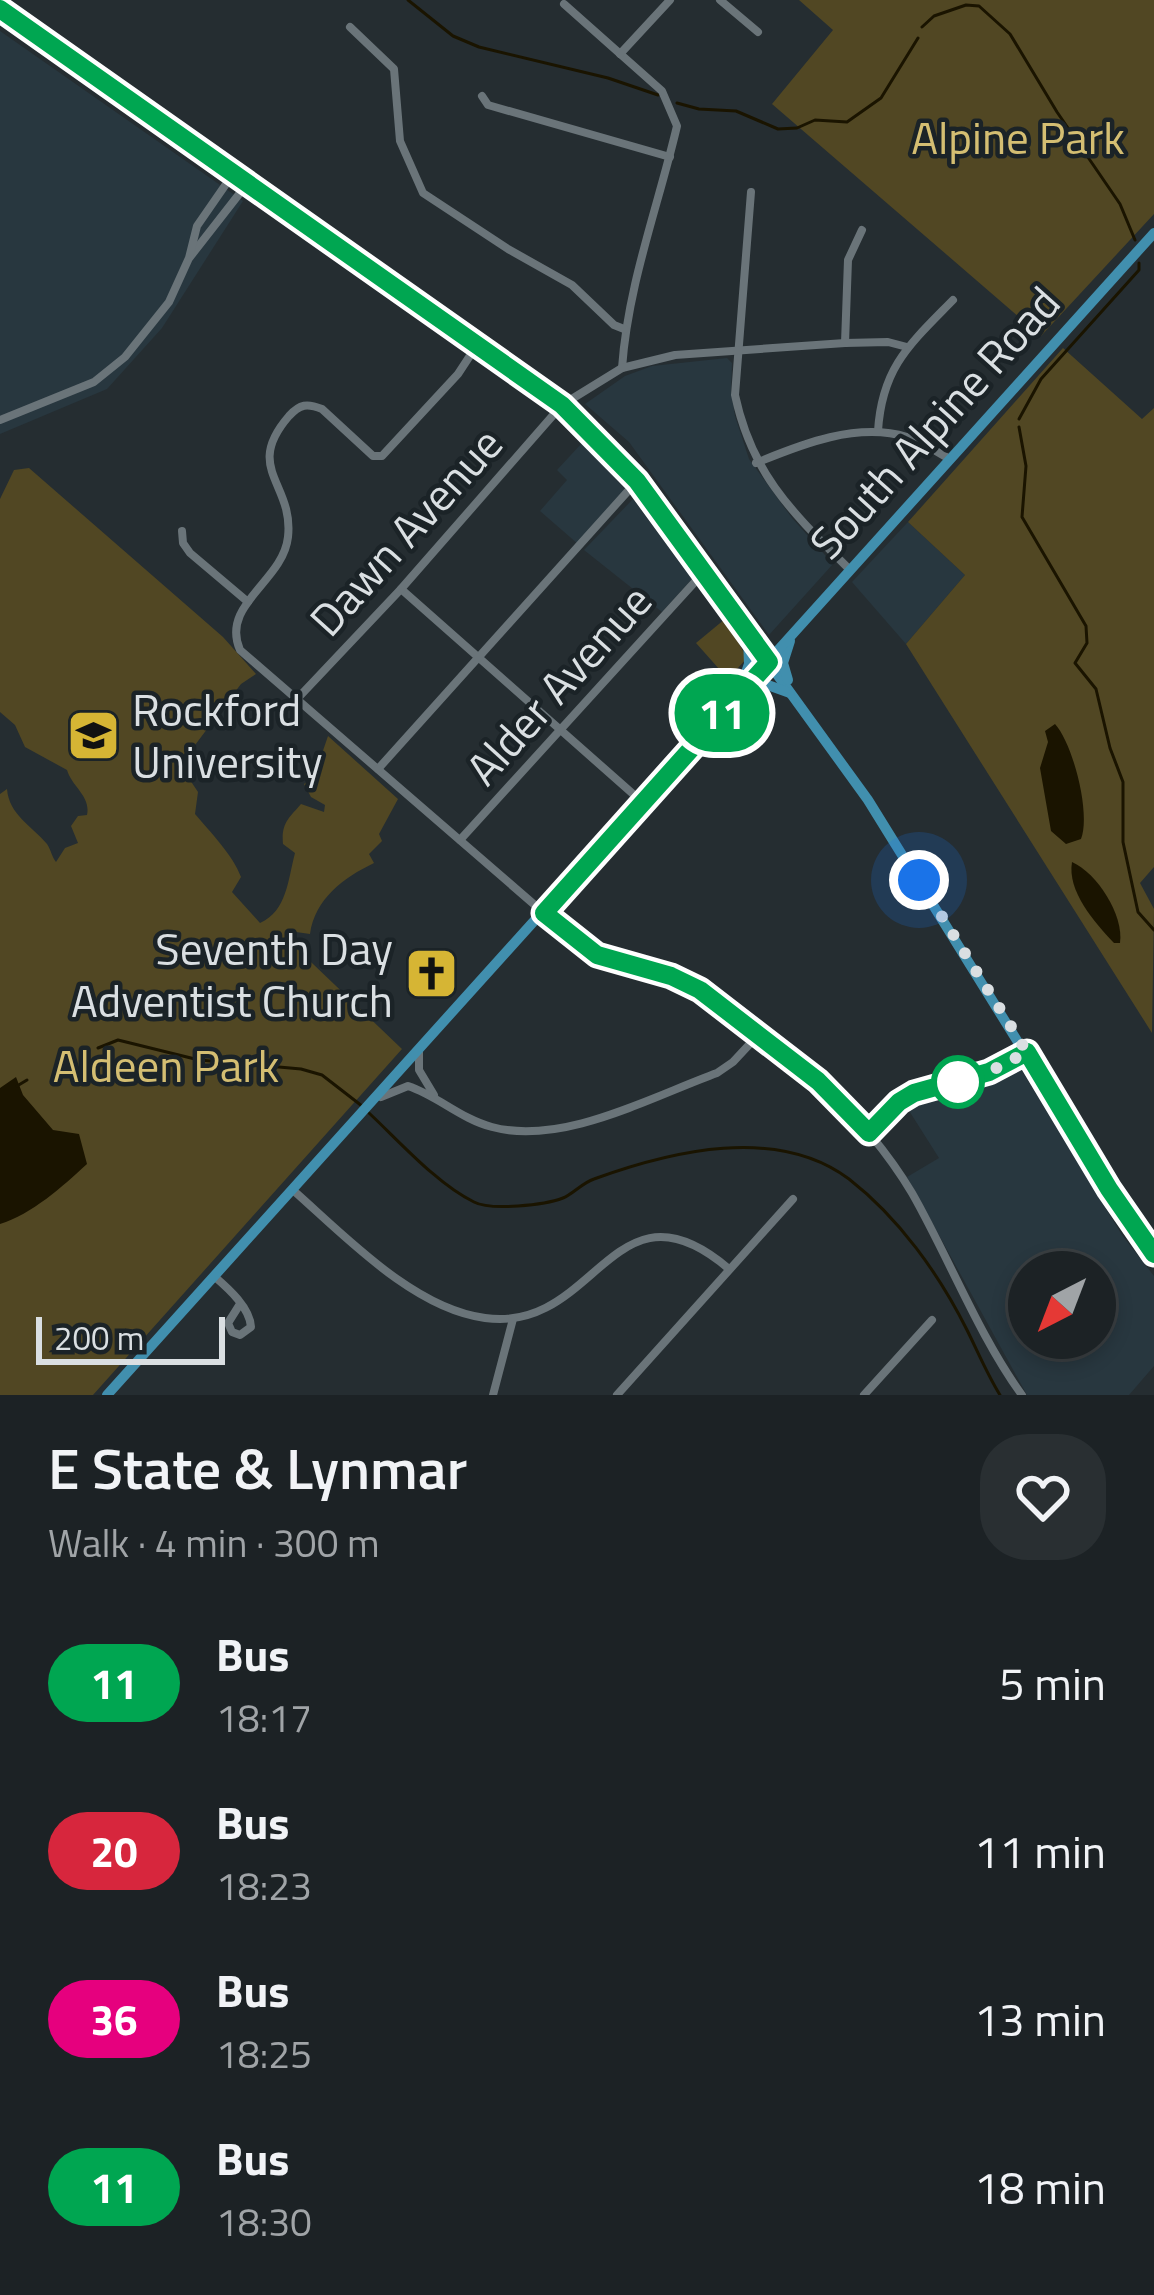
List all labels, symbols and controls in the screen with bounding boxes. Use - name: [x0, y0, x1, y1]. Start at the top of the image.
- park label: Alpine Park: [911, 103, 1125, 171]
- street label: South Alpine Road: [793, 270, 1075, 574]
- street label: Dawn Avenue: [293, 411, 517, 651]
- street label: Alder Avenue: [449, 568, 667, 800]
- line badge: 11: [668, 674, 776, 752]
- place label: Rockford University: [132, 675, 323, 795]
- text: 11: [698, 681, 746, 745]
- school or university icon: Rockford University: [65, 707, 121, 763]
- your location: [889, 850, 949, 910]
- place label: Seventh Day Adventist Church: [71, 914, 393, 1034]
- church icon: Seventh Day Adventist Church: [404, 946, 460, 1002]
- park label: Aldeen Park: [53, 1031, 279, 1099]
- unlabelled marker: [933, 1057, 983, 1107]
- north arrow: [1008, 1251, 1116, 1359]
- map controls: [1008, 1251, 1116, 1359]
- scale bar: [36, 1311, 225, 1364]
- text: 200 m: [54, 1313, 144, 1363]
- text: E State & Lynmar: [48, 1424, 467, 1511]
- button: heart: [980, 1434, 1106, 1560]
- text: Walk · 4 min · 300 m: [48, 1513, 380, 1572]
- text: Bus: [216, 1620, 290, 1688]
- text: 5 min: [999, 1649, 1106, 1717]
- text: 11: [90, 1651, 138, 1715]
- text: 18:17: [216, 1688, 312, 1747]
- text: Bus: [216, 1788, 290, 1856]
- text: 11 min: [974, 1817, 1106, 1885]
- text: 20: [90, 1819, 138, 1883]
- text: 18:23: [216, 1856, 312, 1915]
- text: Bus: [216, 1956, 290, 2024]
- text: 13 min: [974, 1985, 1106, 2053]
- text: 36: [90, 1987, 138, 2051]
- text: 18:25: [216, 2024, 312, 2083]
- text: Bus: [216, 2124, 290, 2192]
- text: 18 min: [974, 2153, 1106, 2221]
- text: 11: [90, 2155, 138, 2219]
- text: 18:30: [216, 2192, 312, 2251]

